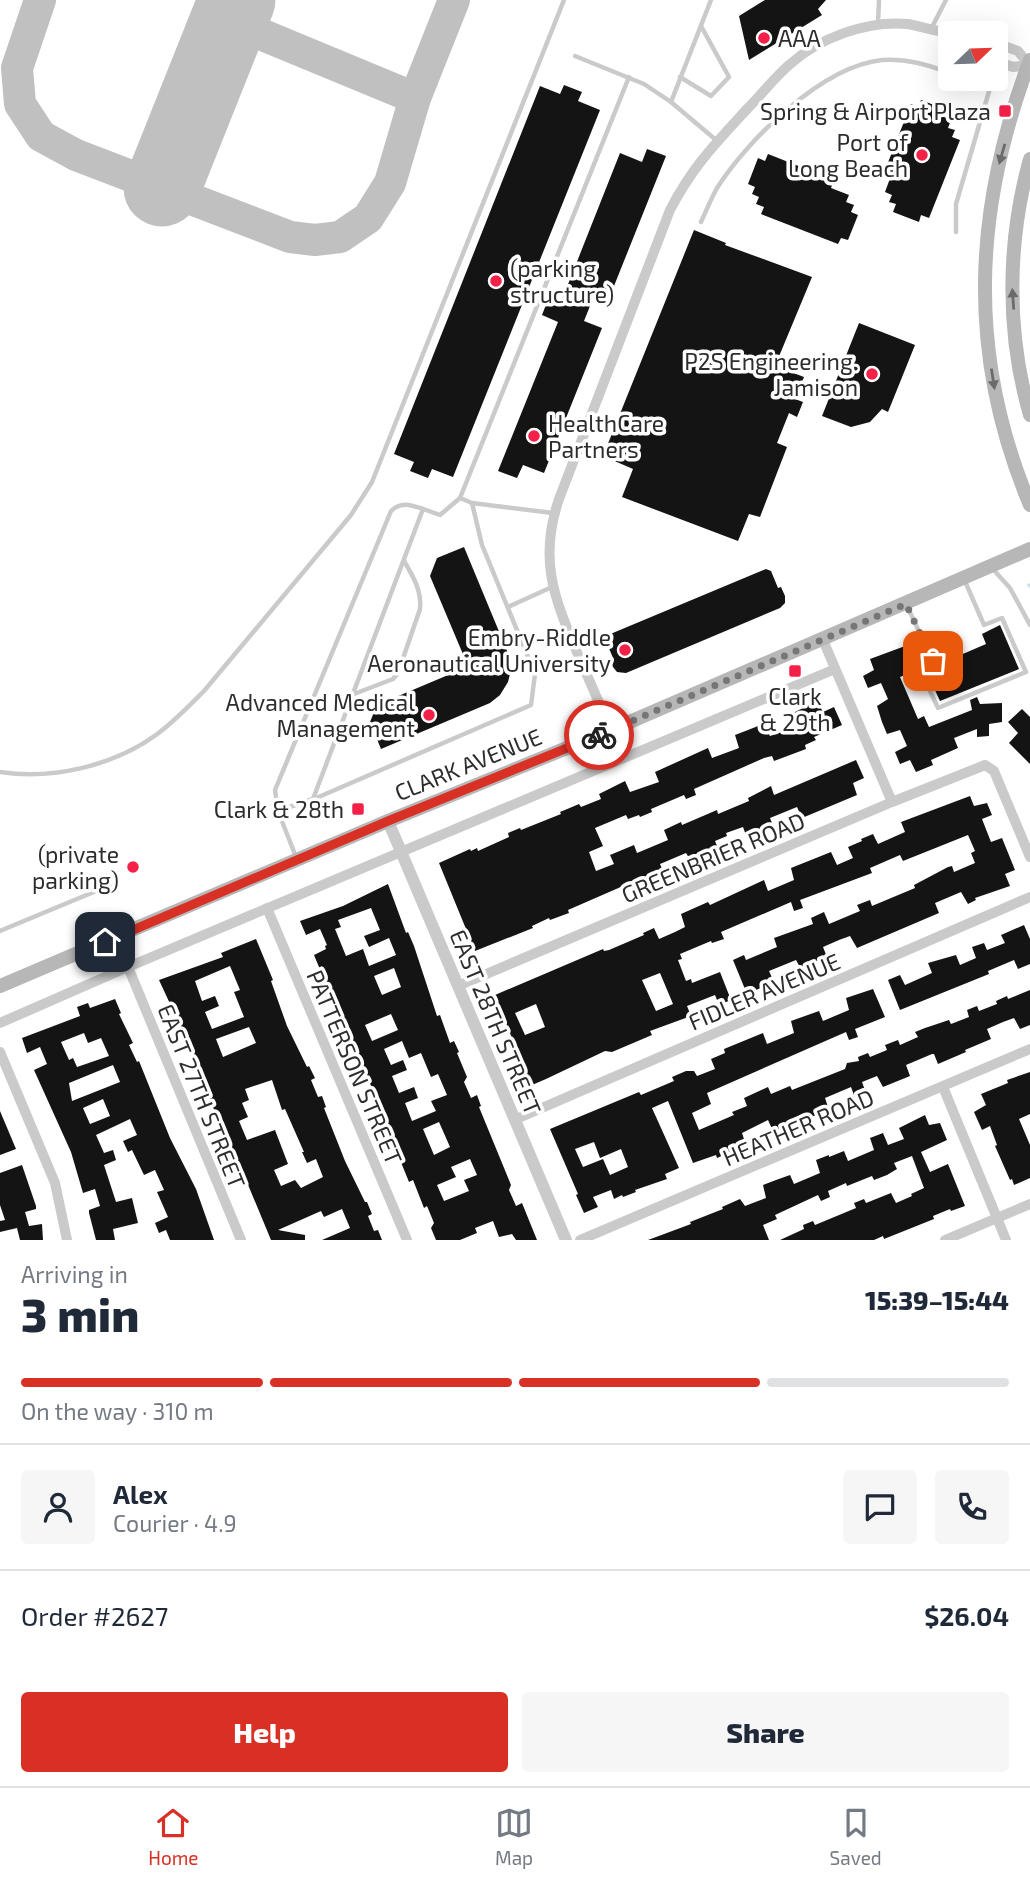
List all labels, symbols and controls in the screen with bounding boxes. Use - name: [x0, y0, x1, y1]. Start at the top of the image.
- north arrow: [938, 21, 1008, 91]
- map controls: [938, 21, 1008, 91]
- place label: AAA: [778, 24, 822, 52]
- marker: AAA: [756, 30, 772, 46]
- place label: Spring & Airport Plaza: [760, 97, 991, 125]
- marker: Spring & Airport Plaza: [997, 103, 1013, 119]
- place label: Port of Long Beach: [788, 128, 909, 182]
- one-way arrow: [996, 144, 1006, 165]
- marker: Port of Long Beach: [914, 147, 930, 163]
- place label: (parking structure): [510, 254, 614, 308]
- marker: (parking structure): [488, 273, 504, 289]
- one-way arrow: [1007, 288, 1018, 310]
- place label: P2S Engineering. Jamison: [684, 347, 858, 401]
- marker: P2S Engineering. Jamison: [864, 366, 880, 382]
- one-way arrow: [988, 368, 999, 390]
- place label: HealthCare Partners: [548, 409, 664, 463]
- marker: HealthCare Partners: [526, 428, 542, 444]
- place label: Embry-Riddle Aeronautical University: [367, 623, 611, 677]
- pin: [903, 631, 963, 691]
- marker: Embry-Riddle Aeronautical University: [617, 642, 633, 658]
- icon: bag: [914, 642, 952, 680]
- marker: Clark & 29th: [787, 663, 803, 679]
- place label: Clark & 29th: [759, 682, 831, 736]
- place label: Advanced Medical Management: [226, 688, 415, 742]
- courier: [564, 700, 634, 770]
- marker: Advanced Medical Management: [421, 707, 437, 723]
- icon: bike: [580, 716, 618, 754]
- street label: CLARK AVENUE: [390, 722, 546, 806]
- place label: Clark & 28th: [214, 795, 344, 823]
- marker: Clark & 28th: [350, 801, 366, 817]
- street label: GREENBRIER ROAD: [617, 806, 809, 908]
- place label: (private parking): [32, 840, 119, 894]
- marker: (private parking): [125, 859, 141, 875]
- pin: [75, 912, 135, 972]
- icon: home: [86, 923, 124, 961]
- street label: EAST 28TH STREET: [444, 925, 548, 1119]
- street label: FIDLER AVENUE: [684, 946, 844, 1036]
- street label: PATTERSON STREET: [301, 965, 409, 1169]
- street label: EAST 27TH STREET: [152, 1000, 252, 1192]
- street label: HEATHER ROAD: [718, 1083, 878, 1171]
- text: Arriving in: [21, 1260, 128, 1288]
- text: 15:39–15:44: [865, 1284, 1009, 1315]
- text: 3 min: [21, 1286, 139, 1341]
- text: On the way · 310 m: [21, 1397, 214, 1425]
- button: person: [21, 1470, 95, 1544]
- button: chat: [843, 1470, 917, 1544]
- button: phone: [935, 1470, 1009, 1544]
- text: Alex: [113, 1478, 168, 1509]
- text: Courier · 4.9: [113, 1509, 237, 1537]
- text: Order #2627: [21, 1600, 168, 1631]
- text: $26.04: [924, 1600, 1009, 1631]
- button: Help: [21, 1692, 508, 1772]
- button: Share: [522, 1692, 1009, 1772]
- tab: Home: [148, 1804, 199, 1869]
- tab: Map: [495, 1804, 533, 1869]
- tab: Saved: [830, 1804, 882, 1869]

